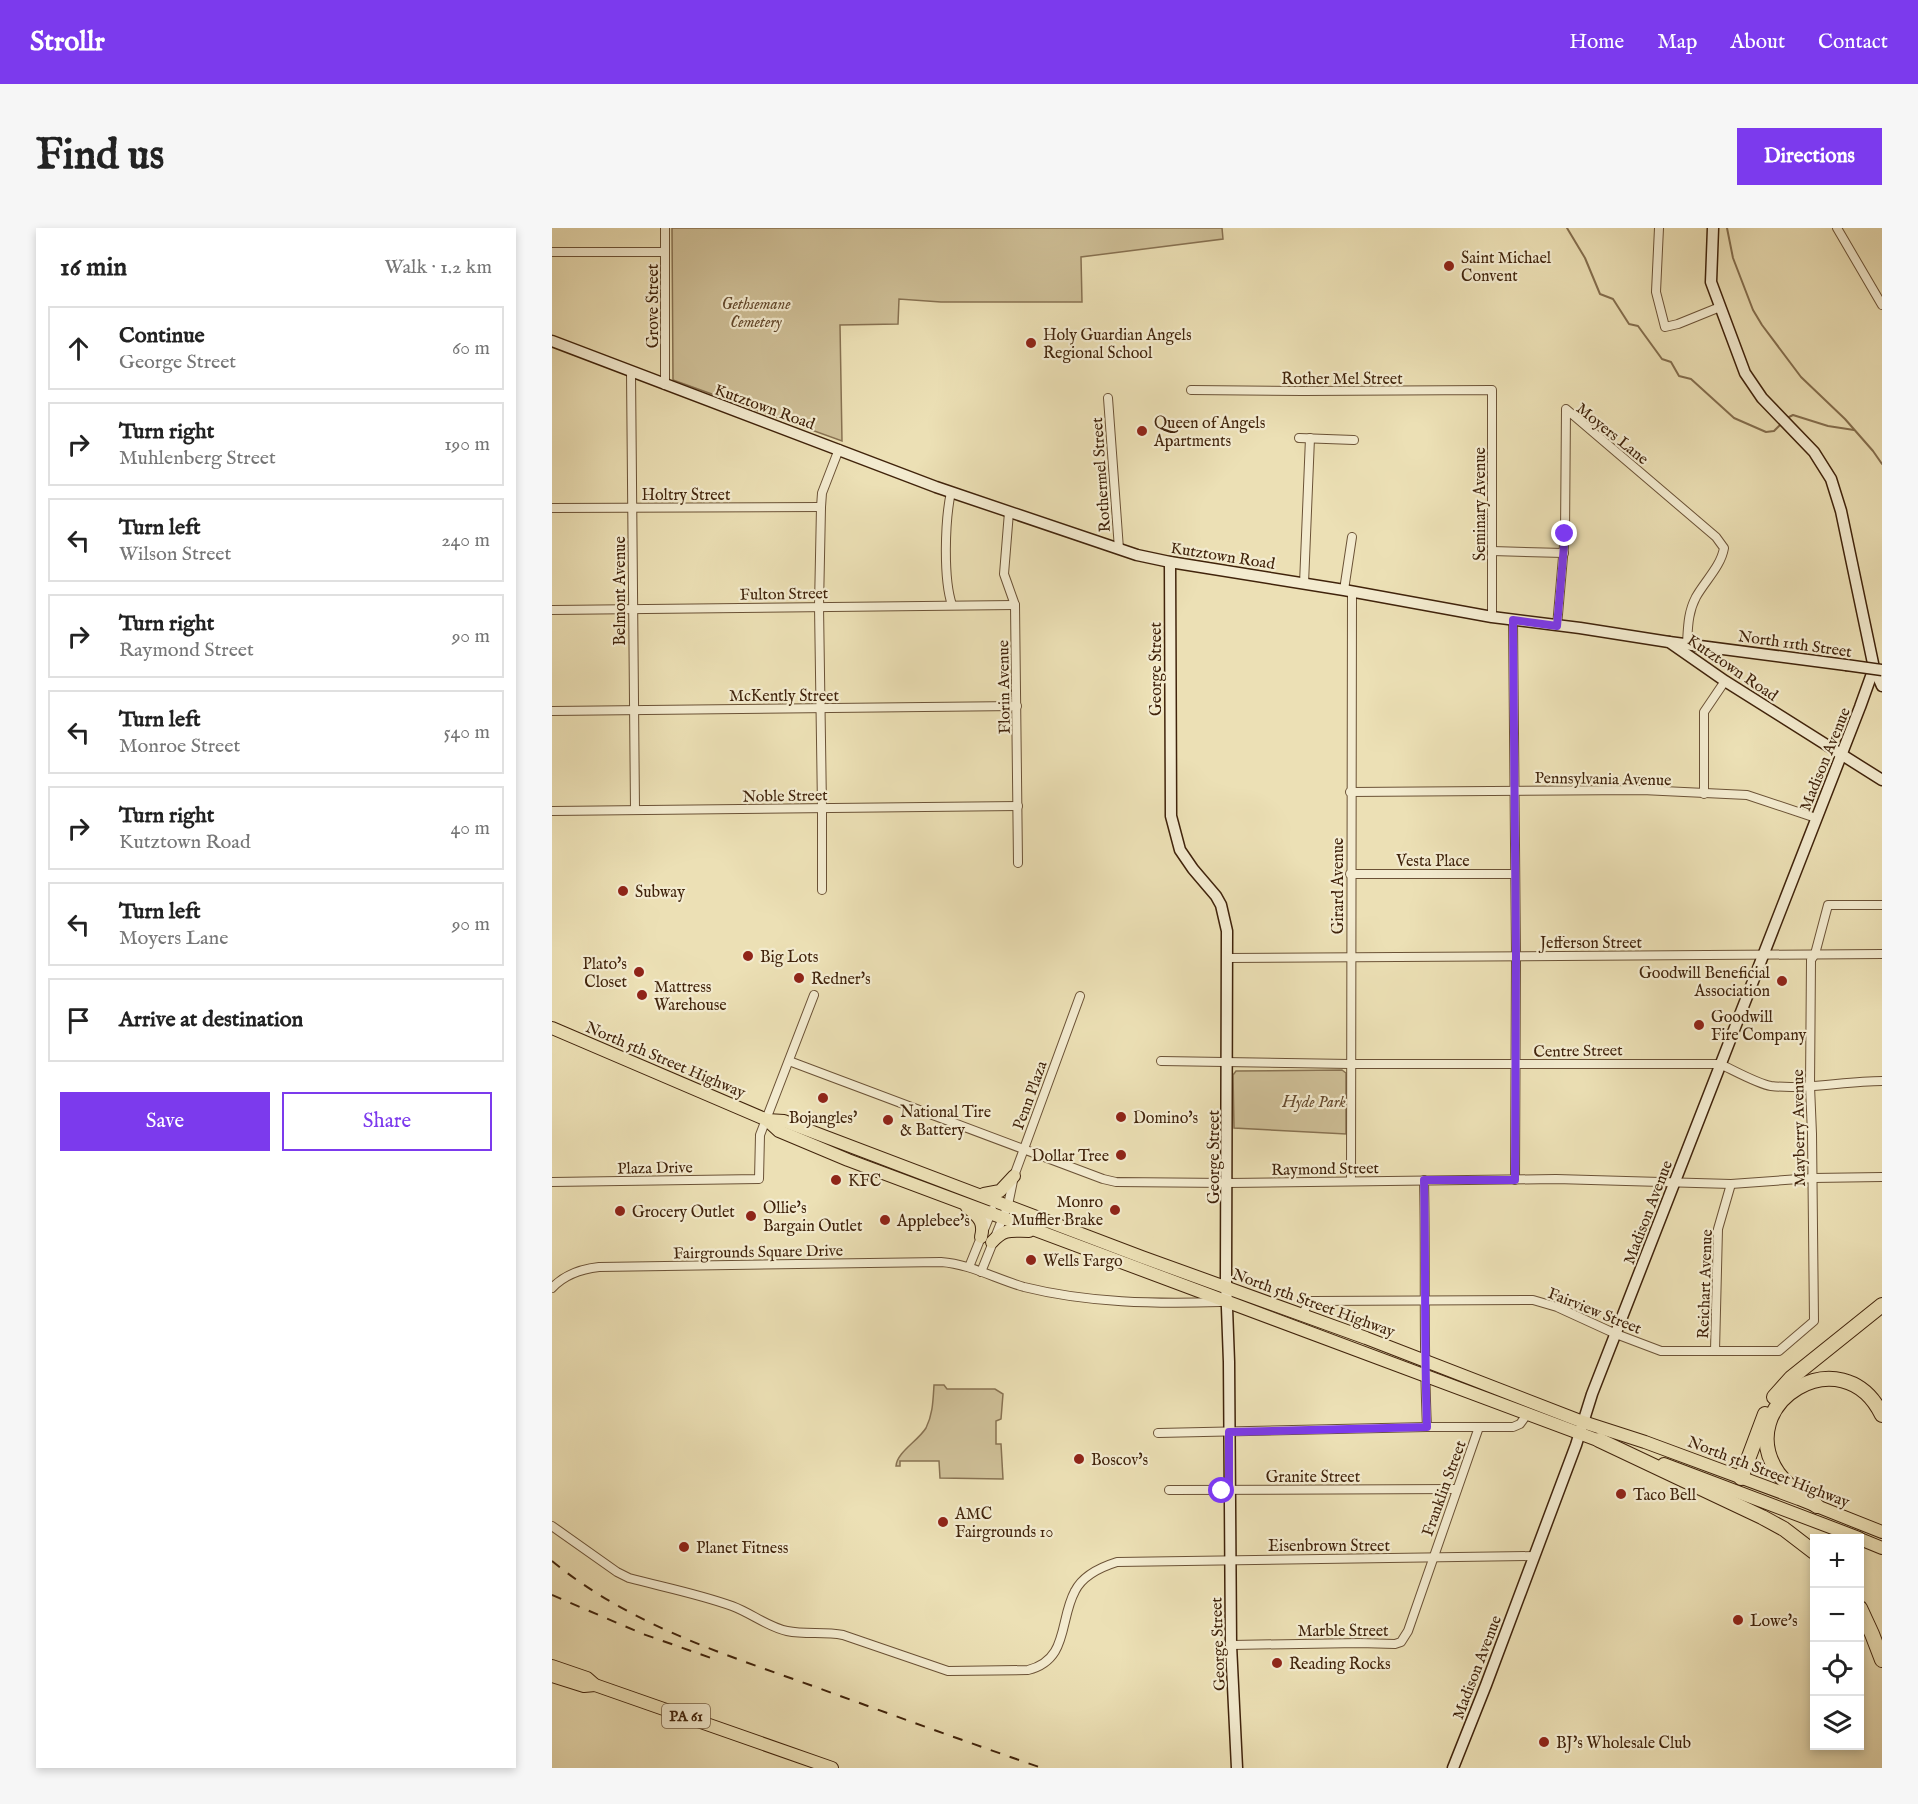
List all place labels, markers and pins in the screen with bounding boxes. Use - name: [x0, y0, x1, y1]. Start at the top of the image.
- place label: Saint Michael Convent: [1461, 249, 1552, 287]
- marker: Saint Michael Convent: [1442, 259, 1456, 273]
- place label: Holy Guardian Angels Regional School: [1043, 326, 1192, 364]
- marker: Holy Guardian Angels Regional School: [1024, 336, 1038, 350]
- place label: Queen of Angels Apartments: [1153, 414, 1266, 452]
- marker: Queen of Angels Apartments: [1135, 424, 1149, 438]
- place label: Subway: [635, 883, 685, 903]
- marker: Subway: [616, 884, 630, 898]
- place label: Big Lots: [760, 948, 819, 968]
- marker: Big Lots: [741, 949, 755, 963]
- place label: Plato's Closet: [582, 955, 628, 993]
- place label: Goodwill Beneficial Association: [1639, 964, 1771, 1002]
- marker: Plato's Closet: [632, 965, 646, 979]
- place label: Redner's: [811, 970, 871, 990]
- marker: Redner's: [792, 971, 806, 985]
- marker: Goodwill Beneficial Association: [1775, 974, 1789, 988]
- place label: Mattress Warehouse: [654, 978, 727, 1016]
- marker: Mattress Warehouse: [635, 988, 649, 1002]
- place label: Goodwill Fire Company: [1711, 1008, 1807, 1046]
- marker: Goodwill Fire Company: [1692, 1018, 1706, 1032]
- marker: Bojangles': [816, 1091, 830, 1105]
- place label: National Tire & Battery: [900, 1103, 991, 1141]
- place label: Bojangles': [789, 1109, 857, 1129]
- place label: Domino's: [1133, 1109, 1199, 1129]
- marker: Domino's: [1114, 1110, 1128, 1124]
- marker: National Tire & Battery: [881, 1113, 895, 1127]
- place label: Dollar Tree: [1032, 1147, 1109, 1167]
- marker: Dollar Tree: [1114, 1148, 1128, 1162]
- place label: KFC: [848, 1172, 881, 1192]
- marker: KFC: [829, 1173, 843, 1187]
- place label: Monro Muffler Brake: [1011, 1193, 1103, 1231]
- place label: Ollie's Bargain Outlet: [763, 1199, 863, 1237]
- place label: Grocery Outlet: [632, 1203, 735, 1223]
- marker: Monro Muffler Brake: [1108, 1203, 1122, 1217]
- marker: Grocery Outlet: [613, 1204, 627, 1218]
- marker: Ollie's Bargain Outlet: [744, 1209, 758, 1223]
- place label: Applebee's: [896, 1212, 970, 1232]
- marker: Applebee's: [878, 1213, 892, 1227]
- place label: Wells Fargo: [1043, 1252, 1123, 1272]
- marker: Wells Fargo: [1024, 1253, 1038, 1267]
- place label: Boscov's: [1091, 1451, 1149, 1471]
- marker: Boscov's: [1072, 1452, 1086, 1466]
- place label: Taco Bell: [1633, 1486, 1697, 1506]
- marker: Taco Bell: [1614, 1487, 1628, 1501]
- place label: AMC Fairgrounds 10: [954, 1505, 1053, 1543]
- marker: AMC Fairgrounds 10: [936, 1515, 950, 1529]
- place label: Planet Fitness: [696, 1539, 789, 1559]
- marker: Planet Fitness: [677, 1540, 691, 1554]
- place label: Lowe's: [1750, 1612, 1798, 1632]
- marker: Lowe's: [1731, 1613, 1745, 1627]
- place label: Reading Rocks: [1289, 1655, 1391, 1675]
- marker: Reading Rocks: [1270, 1656, 1284, 1670]
- place label: BJ's Wholesale Club: [1556, 1734, 1692, 1754]
- marker: BJ's Wholesale Club: [1537, 1735, 1551, 1749]

